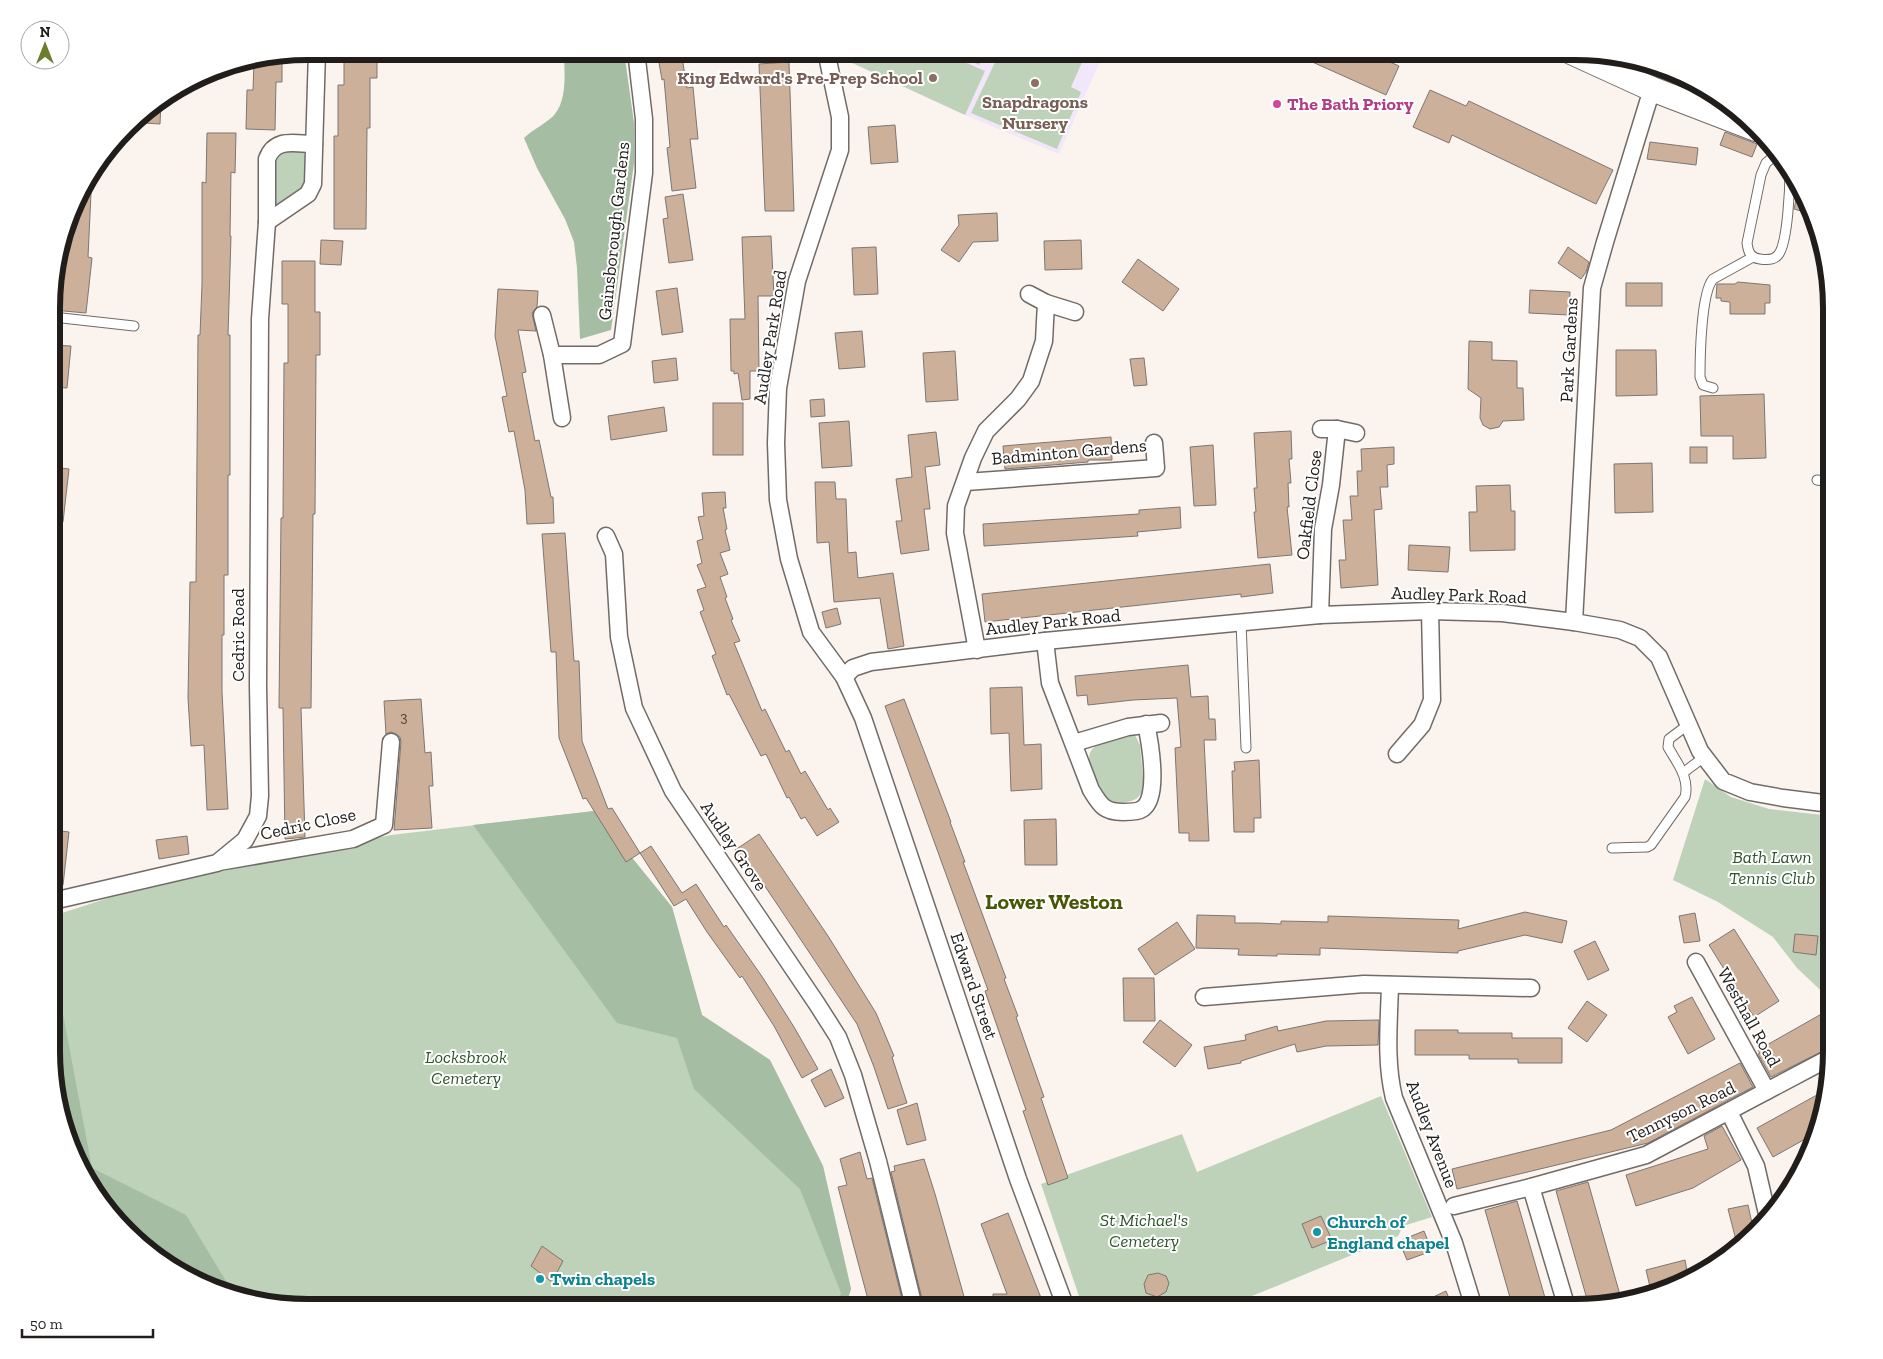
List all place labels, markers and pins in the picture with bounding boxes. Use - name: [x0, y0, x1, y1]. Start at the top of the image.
- place label: King Edward's Pre-Prep School: [677, 67, 923, 89]
- marker: King Edward's Pre-Prep School: [927, 72, 939, 84]
- marker: Snapdragons Nursery: [1029, 77, 1041, 89]
- place label: Snapdragons Nursery: [982, 91, 1088, 134]
- place label: The Bath Priory: [1287, 93, 1414, 115]
- marker: The Bath Priory: [1271, 98, 1283, 110]
- place label: Church of England chapel: [1327, 1211, 1449, 1254]
- marker: Church of England chapel: [1311, 1226, 1323, 1238]
- place label: Twin chapels: [550, 1268, 655, 1290]
- marker: Twin chapels: [534, 1273, 546, 1285]

